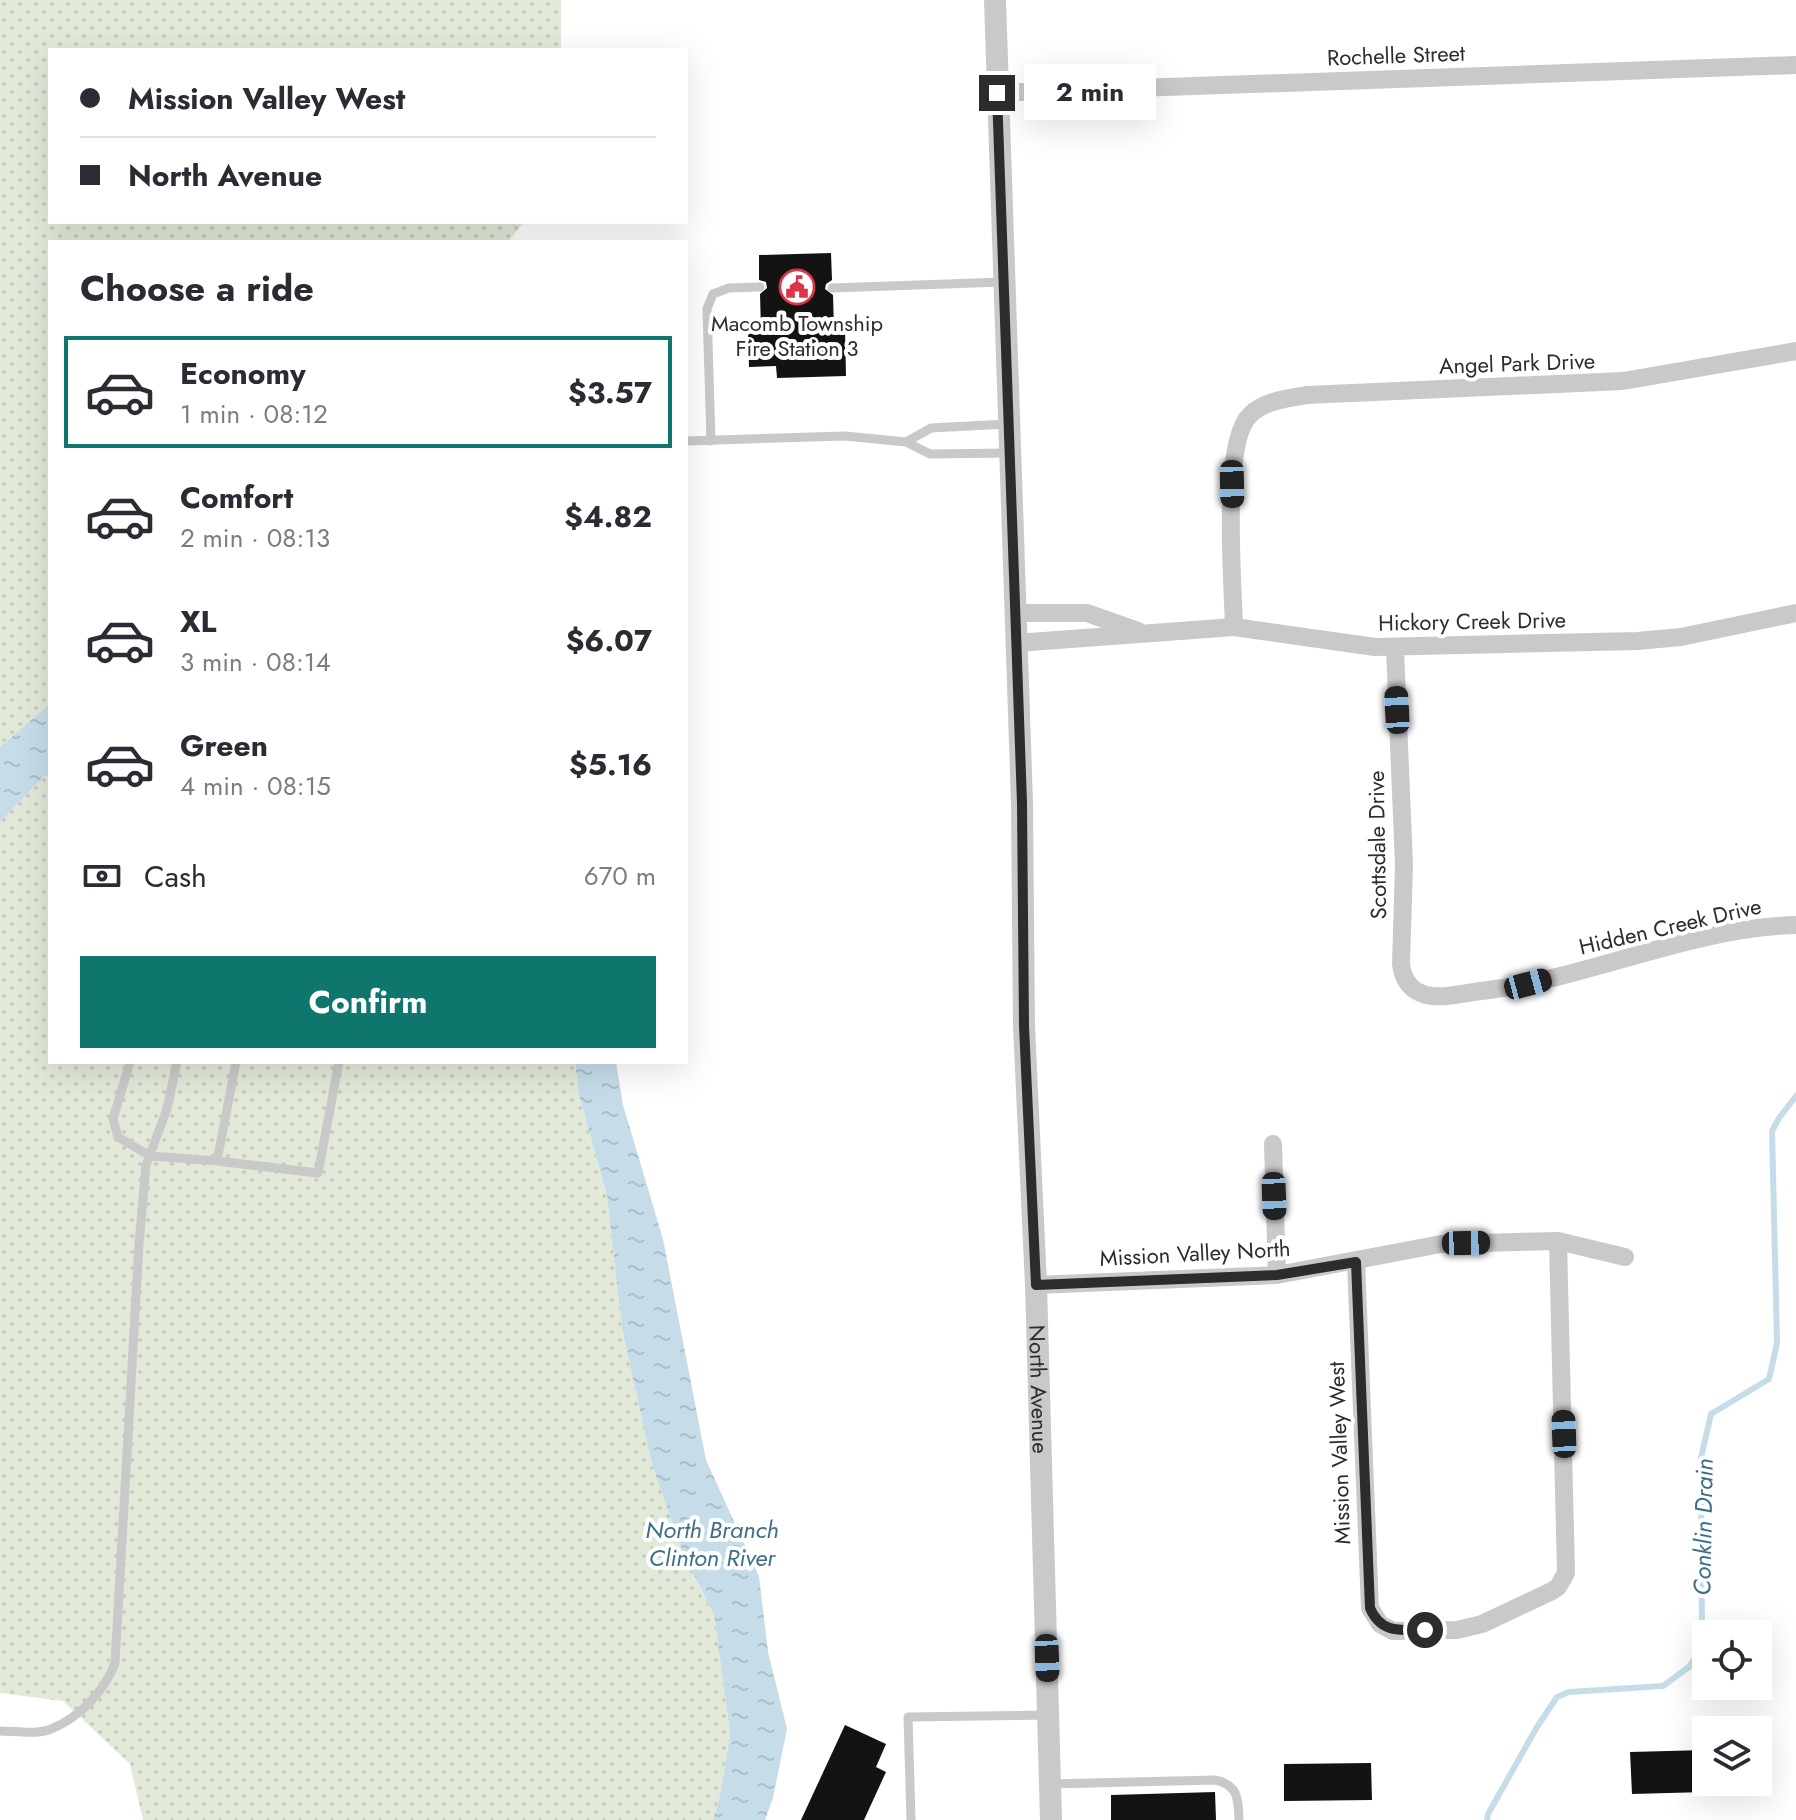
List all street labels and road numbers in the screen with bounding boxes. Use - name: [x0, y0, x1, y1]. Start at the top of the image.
- street label: Rochelle Street: [1326, 37, 1466, 73]
- street label: Angel Park Drive: [1438, 344, 1596, 382]
- street label: Hickory Creek Drive: [1378, 603, 1566, 639]
- street label: Scottsdale Drive: [1360, 770, 1394, 920]
- street label: Hidden Creek Drive: [1576, 889, 1764, 963]
- street label: Mission Valley North: [1099, 1232, 1291, 1274]
- street label: North Avenue: [1021, 1324, 1057, 1454]
- street label: Mission Valley West: [1320, 1360, 1358, 1545]

